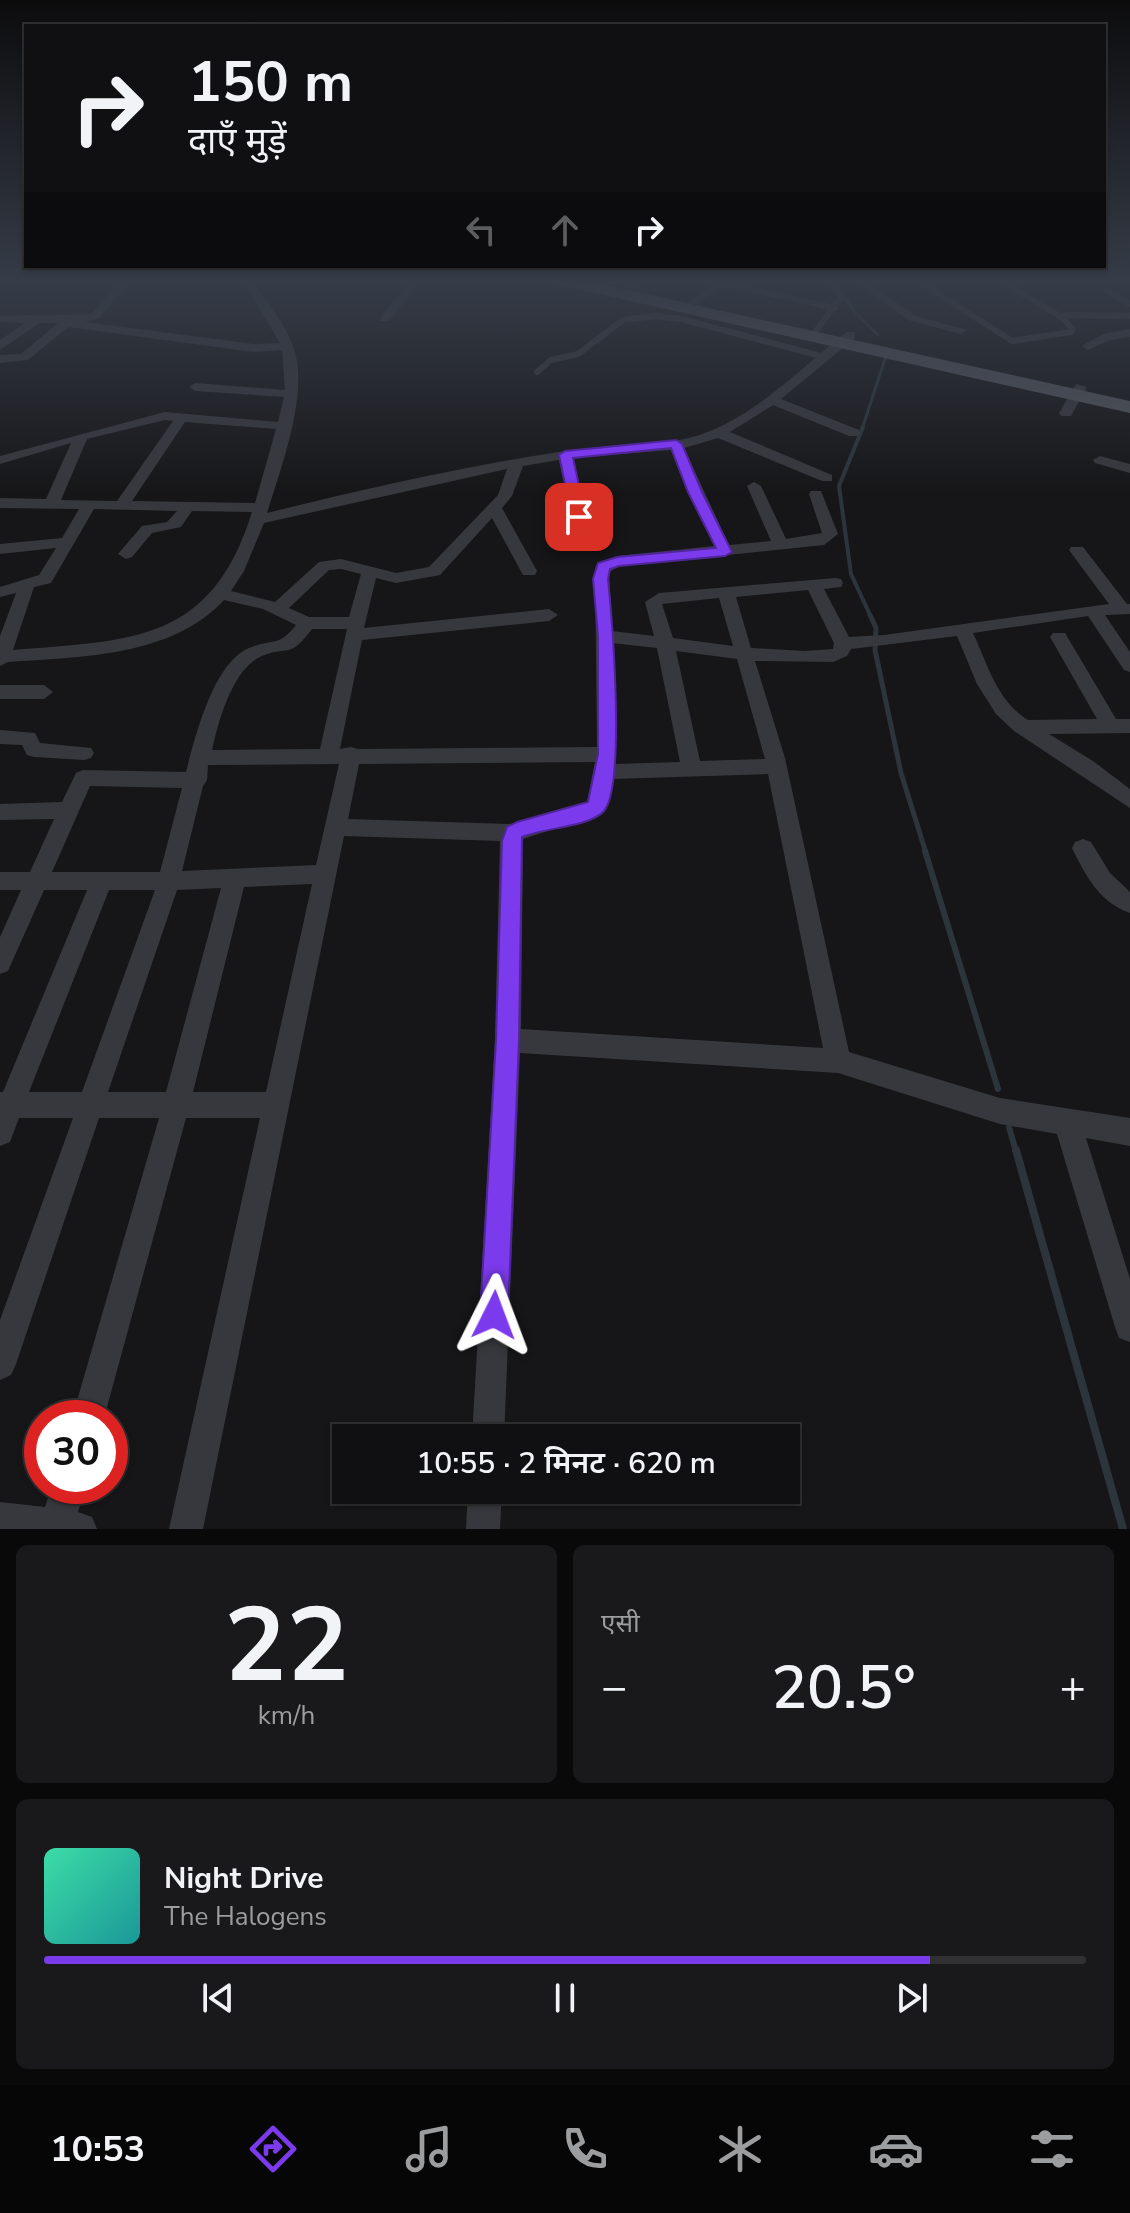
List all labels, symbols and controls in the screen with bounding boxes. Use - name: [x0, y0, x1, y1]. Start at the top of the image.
- text: 150 m: [188, 44, 353, 121]
- icon: right: [56, 56, 160, 160]
- text: दाएँ मुड़ें: [188, 117, 286, 166]
- icon: left: [459, 208, 503, 252]
- icon: ahead: [543, 208, 587, 252]
- icon: right: [627, 208, 671, 252]
- pin: [545, 483, 613, 551]
- icon: arrive: [557, 495, 601, 539]
- position arrow: [452, 1273, 536, 1357]
- speed limit sign: 30: [24, 1400, 128, 1504]
- text: 10:55 · 2 मिनट · 620 m: [416, 1443, 716, 1484]
- text: 22: [224, 1575, 349, 1717]
- text: एसी: [601, 1606, 640, 1641]
- text: 20.5°: [771, 1647, 916, 1729]
- text: −: [601, 1658, 627, 1718]
- text: +: [1060, 1658, 1086, 1718]
- text: km/h: [258, 1698, 315, 1733]
- text: Night Drive: [164, 1858, 323, 1899]
- text: The Halogens: [164, 1899, 327, 1934]
- icon: previous: [196, 1976, 240, 2020]
- icon: pause: [543, 1976, 587, 2020]
- icon: next: [890, 1976, 934, 2020]
- icon: directions: [245, 2121, 301, 2177]
- icon: music: [401, 2121, 457, 2177]
- icon: phone: [557, 2121, 613, 2177]
- icon: climate: [712, 2121, 768, 2177]
- icon: car: [868, 2121, 924, 2177]
- icon: filters: [1024, 2121, 1080, 2177]
- text: 10:53: [50, 2125, 145, 2174]

